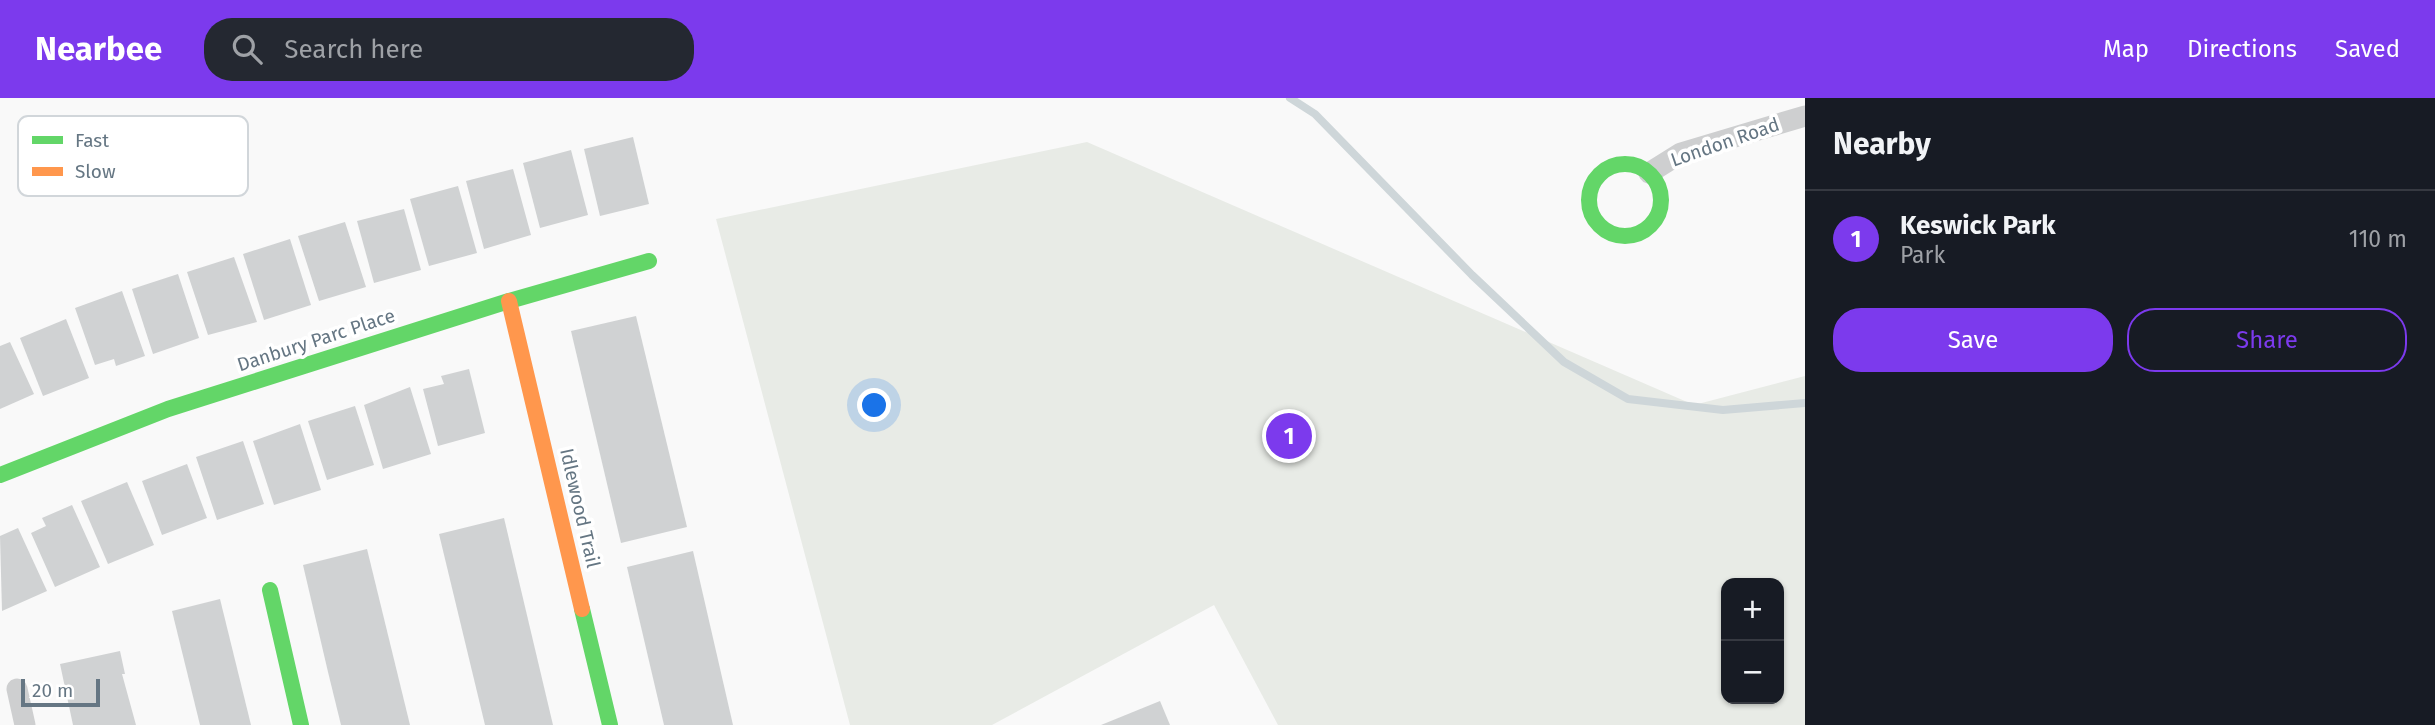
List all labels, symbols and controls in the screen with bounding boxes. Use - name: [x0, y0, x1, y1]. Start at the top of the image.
- search box: [204, 18, 694, 81]
- text: Nearbee: [35, 29, 162, 69]
- icon: search: [228, 30, 266, 68]
- text: Search here: [284, 34, 423, 65]
- text: Map: [2103, 35, 2149, 63]
- text: Directions: [2187, 35, 2297, 63]
- text: Saved: [2335, 35, 2400, 63]
- street label: London Road: [1668, 113, 1782, 171]
- legend: [18, 116, 248, 196]
- text: Nearby: [1833, 126, 1931, 162]
- text: Fast: [75, 129, 109, 152]
- text: Slow: [75, 160, 116, 183]
- text: Keswick Park: [1900, 210, 2056, 241]
- text: 1: [1851, 225, 1861, 253]
- text: 110 m: [2349, 225, 2407, 253]
- text: Park: [1900, 241, 1945, 269]
- street label: Danbury Parc Place: [234, 304, 398, 376]
- button: Save: [1833, 308, 2113, 372]
- button: Share: [2127, 308, 2407, 372]
- your location: [857, 388, 891, 422]
- pin: 1: [1266, 410, 1312, 462]
- street label: Idlewood Trail: [555, 446, 605, 571]
- map controls: [1721, 578, 1784, 704]
- button: +: [1721, 578, 1784, 641]
- button: −: [1721, 641, 1784, 704]
- scale bar: [21, 676, 100, 708]
- text: 20 m: [32, 679, 73, 702]

